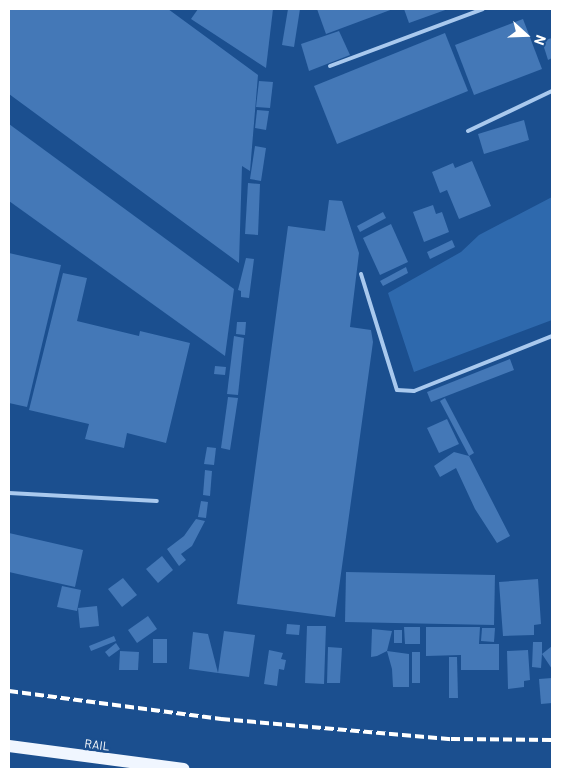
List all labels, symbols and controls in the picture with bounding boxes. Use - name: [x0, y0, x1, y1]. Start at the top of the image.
- north arrow: [501, 10, 551, 60]
- text: N: [531, 33, 550, 48]
- street label: RAIL: [84, 736, 110, 754]

